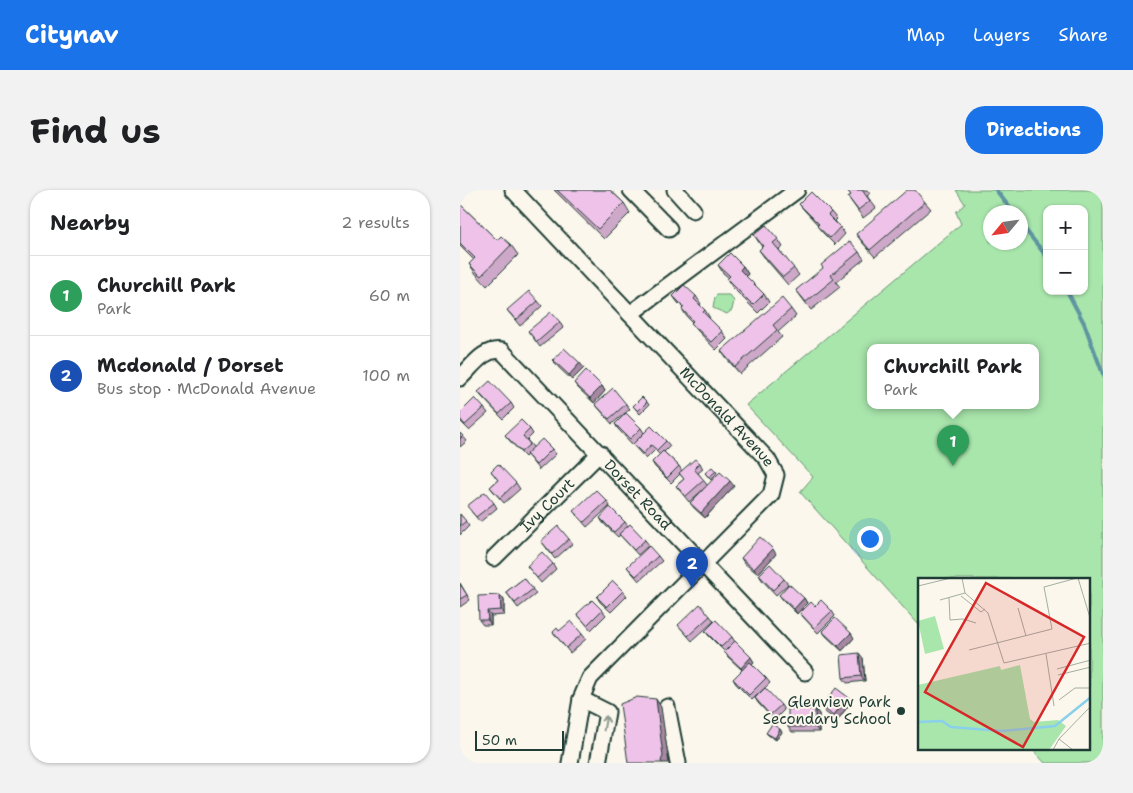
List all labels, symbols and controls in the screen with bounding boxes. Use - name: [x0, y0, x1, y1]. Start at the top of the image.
- text: Citynav: [25, 19, 119, 51]
- text: Map: [907, 23, 945, 47]
- text: Layers: [973, 23, 1030, 47]
- text: Share: [1058, 23, 1108, 47]
- button: Directions: [965, 106, 1103, 154]
- text: Find us: [30, 107, 161, 154]
- north arrow: [983, 205, 1028, 250]
- map controls: [1043, 205, 1088, 295]
- button: +: [1043, 205, 1088, 250]
- text: Nearby: [50, 209, 130, 237]
- text: 2 results: [341, 212, 410, 233]
- button: −: [1043, 250, 1088, 295]
- text: Churchill Park: [97, 273, 236, 298]
- text: 1: [62, 285, 70, 306]
- text: 60 m: [369, 285, 410, 306]
- text: Park: [97, 298, 131, 319]
- popup: [867, 344, 1039, 409]
- text: Mcdonald / Dorset: [97, 353, 283, 378]
- text: Churchill Park: [883, 354, 1023, 379]
- street label: McDonald Avenue: [675, 363, 779, 470]
- text: 2: [60, 365, 72, 386]
- text: 100 m: [362, 365, 410, 386]
- text: Bus stop · McDonald Avenue: [97, 378, 316, 399]
- text: Park: [883, 379, 918, 400]
- pin: 1: [937, 425, 969, 466]
- street label: Dorset Road: [600, 455, 676, 535]
- street label: Ivy Court: [516, 474, 579, 537]
- your location: [857, 526, 883, 552]
- pin: 2: [676, 547, 708, 588]
- inset map: [918, 578, 1090, 750]
- place label: Glenview Park Secondary School: [763, 692, 891, 729]
- marker: Glenview Park Secondary School: [895, 705, 907, 717]
- one-way arrow: [600, 716, 610, 732]
- scale bar: [475, 728, 564, 751]
- text: 50 m: [482, 731, 517, 749]

